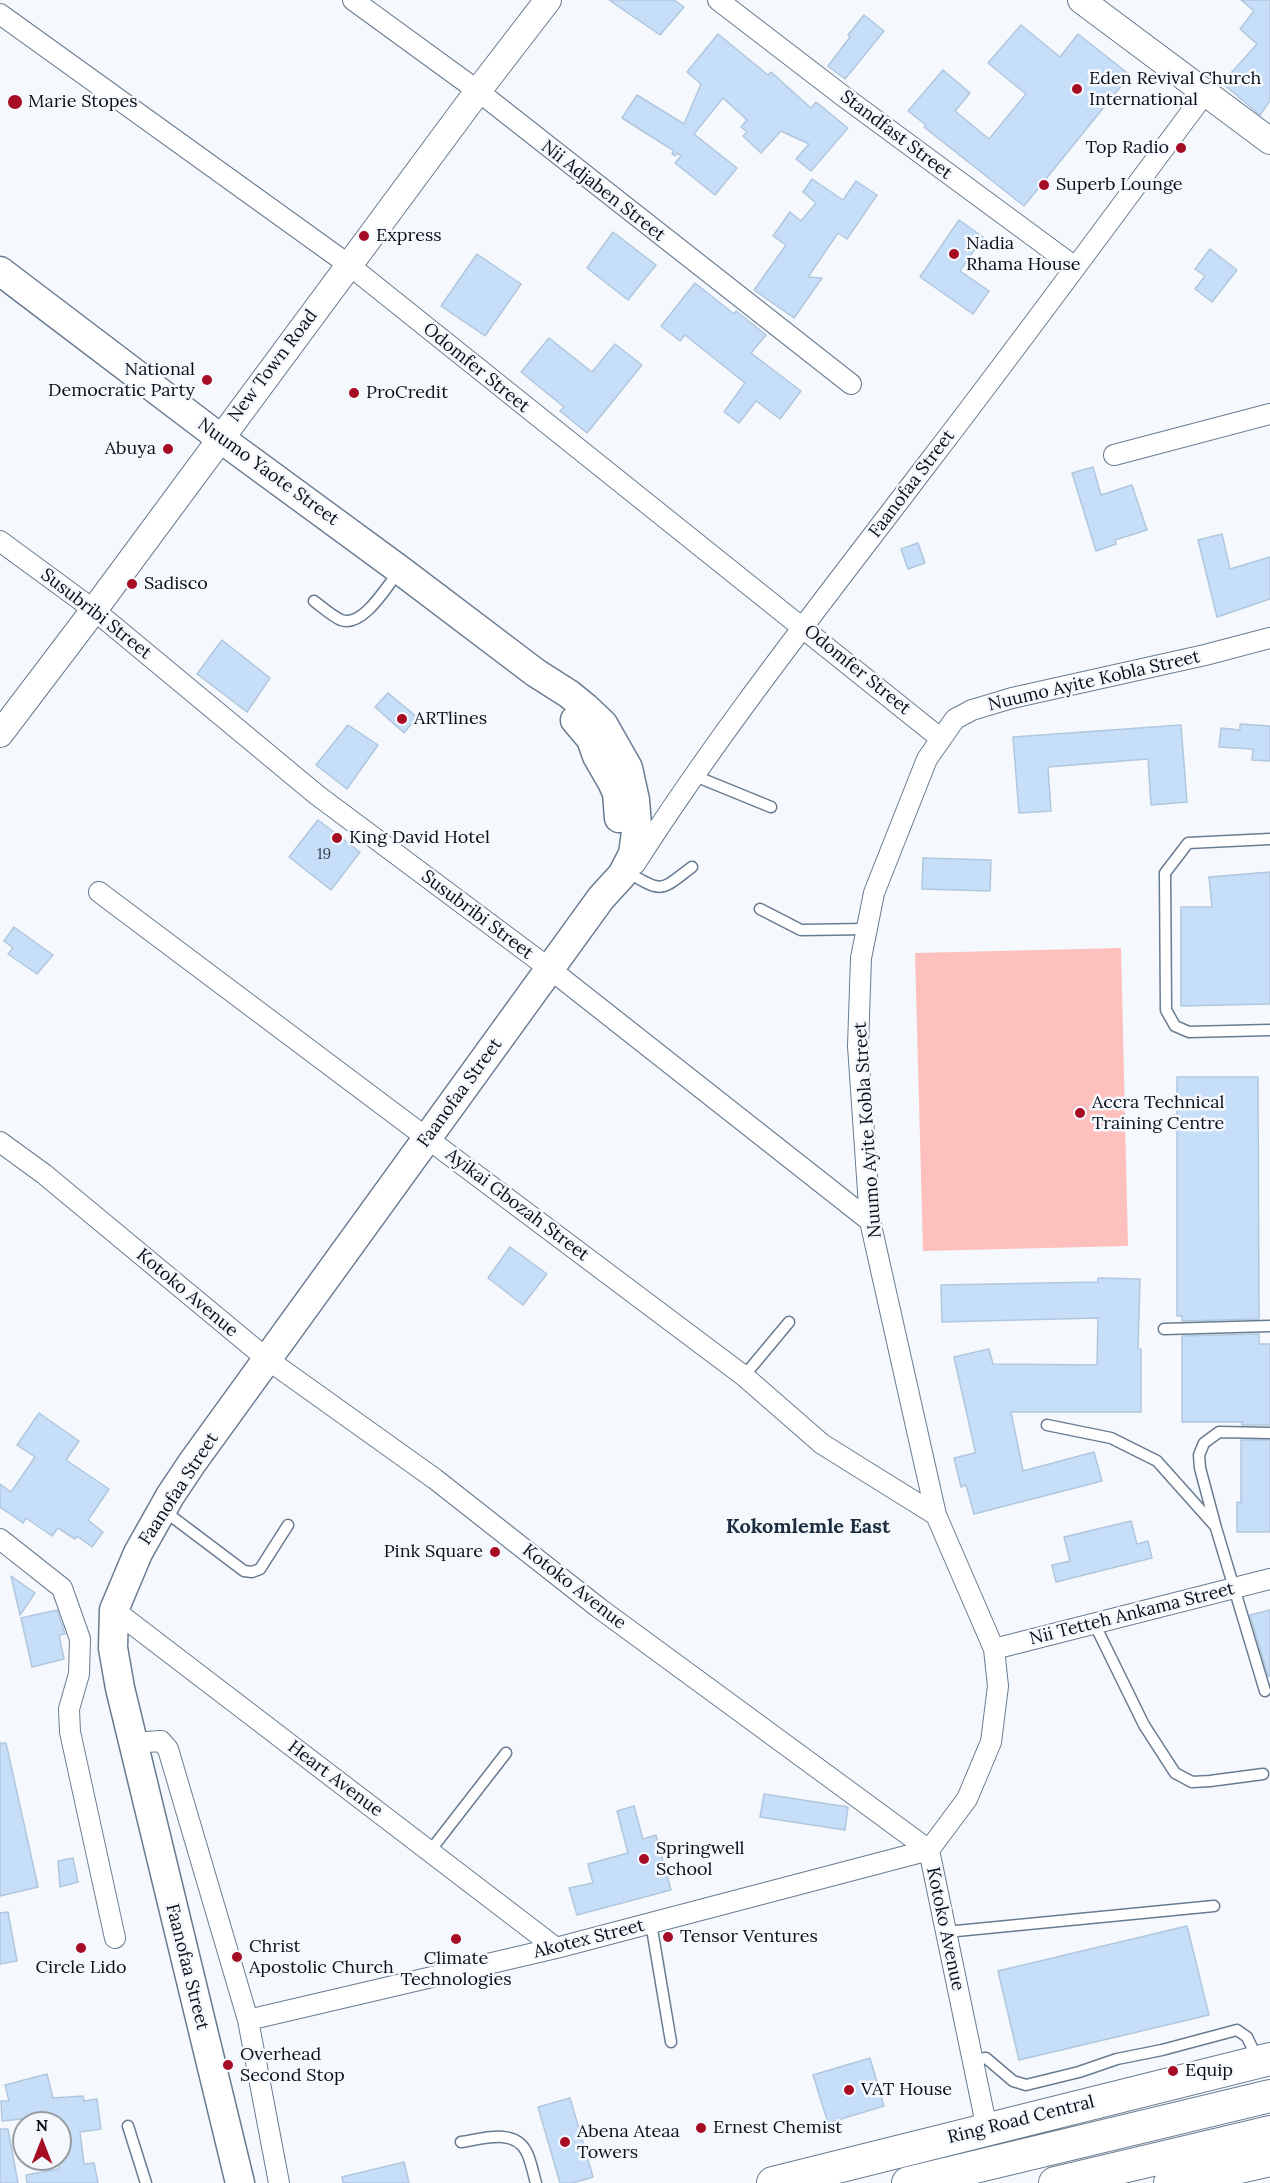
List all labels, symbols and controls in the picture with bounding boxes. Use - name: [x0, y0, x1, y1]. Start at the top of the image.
- place label: Eden Revival Church International: [1089, 68, 1261, 110]
- marker: Eden Revival Church International: [1070, 82, 1084, 96]
- street label: Standfast Street: [836, 86, 956, 184]
- place label: Marie Stopes: [28, 91, 138, 113]
- marker: Marie Stopes: [6, 93, 24, 111]
- street label: Nii Adjaben Street: [537, 136, 669, 246]
- place label: Top Radio: [1085, 137, 1169, 159]
- marker: Top Radio: [1174, 141, 1188, 155]
- place label: Superb Lounge: [1056, 174, 1183, 196]
- marker: Superb Lounge: [1037, 178, 1051, 192]
- place label: Express: [376, 225, 442, 247]
- marker: Express: [357, 229, 371, 243]
- place label: Nadia Rhama House: [966, 233, 1080, 276]
- marker: Nadia Rhama House: [947, 247, 961, 261]
- street label: New Town Road: [224, 306, 322, 426]
- street label: Odomfer Street: [418, 318, 534, 418]
- place label: National Democratic Party: [48, 359, 195, 401]
- marker: National Democratic Party: [200, 373, 214, 387]
- place label: ProCredit: [366, 382, 448, 404]
- marker: ProCredit: [347, 386, 361, 400]
- street label: Nuumo Yaote Street: [193, 413, 343, 531]
- street label: Faanofaa Street: [864, 426, 960, 542]
- place label: Abuya: [105, 438, 156, 460]
- marker: Abuya: [161, 442, 175, 456]
- street label: Susubribi Street: [36, 564, 156, 664]
- place label: Sadisco: [144, 573, 208, 595]
- marker: Sadisco: [125, 577, 139, 591]
- street label: Odomfer Street: [799, 620, 915, 720]
- street label: Nuumo Ayite Kobla Street: [986, 646, 1202, 716]
- place label: ARTlines: [414, 708, 487, 730]
- marker: ARTlines: [395, 712, 409, 726]
- place label: King David Hotel: [349, 827, 490, 849]
- marker: King David Hotel: [330, 831, 344, 845]
- house number: 19: [317, 846, 331, 864]
- street label: Susubribi Street: [417, 866, 537, 964]
- street label: Nuumo Ayite Kobla Street: [850, 1021, 886, 1239]
- street label: Faanofaa Street: [413, 1034, 507, 1152]
- place label: Accra Technical Training Centre: [1092, 1092, 1224, 1134]
- marker: Accra Technical Training Centre: [1073, 1106, 1087, 1120]
- street label: Ayikai Gbozah Street: [441, 1144, 593, 1266]
- street label: Kotoko Avenue: [132, 1244, 242, 1342]
- street label: Faanofaa Street: [135, 1429, 223, 1549]
- district label: Kokomlemle East: [726, 1515, 890, 1539]
- street label: Kotoko Avenue: [518, 1540, 630, 1634]
- place label: Pink Square: [384, 1541, 483, 1563]
- marker: Pink Square: [488, 1545, 502, 1559]
- street label: Nii Tetteh Ankama Street: [1027, 1578, 1237, 1650]
- street label: Heart Avenue: [283, 1736, 387, 1822]
- place label: Springwell School: [656, 1838, 745, 1880]
- marker: Springwell School: [637, 1852, 651, 1866]
- street label: Kotoko Avenue: [921, 1865, 969, 1993]
- street label: Faanofaa Street: [161, 1902, 213, 2032]
- street label: Akotex Street: [531, 1915, 647, 1963]
- place label: Tensor Ventures: [680, 1926, 818, 1948]
- marker: Tensor Ventures: [661, 1930, 675, 1944]
- marker: Climate Technologies: [449, 1932, 463, 1946]
- place label: Christ Apostolic Church: [249, 1936, 394, 1978]
- marker: Circle Lido: [74, 1941, 88, 1955]
- place label: Climate Technologies: [400, 1948, 512, 1990]
- marker: Christ Apostolic Church: [230, 1950, 244, 1964]
- place label: Circle Lido: [35, 1957, 127, 1979]
- place label: Overhead Second Stop: [240, 2044, 345, 2086]
- marker: Overhead Second Stop: [221, 2058, 235, 2072]
- place label: Equip: [1185, 2060, 1233, 2082]
- marker: Equip: [1166, 2064, 1180, 2078]
- place label: VAT House: [861, 2079, 952, 2101]
- marker: VAT House: [842, 2083, 856, 2097]
- street label: Ring Road Central: [945, 2091, 1097, 2149]
- north arrow: [12, 2111, 72, 2171]
- text: N: [36, 2115, 48, 2135]
- place label: Ernest Chemist: [713, 2117, 842, 2139]
- place label: Abena Ateaa Towers: [577, 2121, 680, 2164]
- marker: Ernest Chemist: [694, 2121, 708, 2135]
- marker: Abena Ateaa Towers: [558, 2135, 572, 2149]

